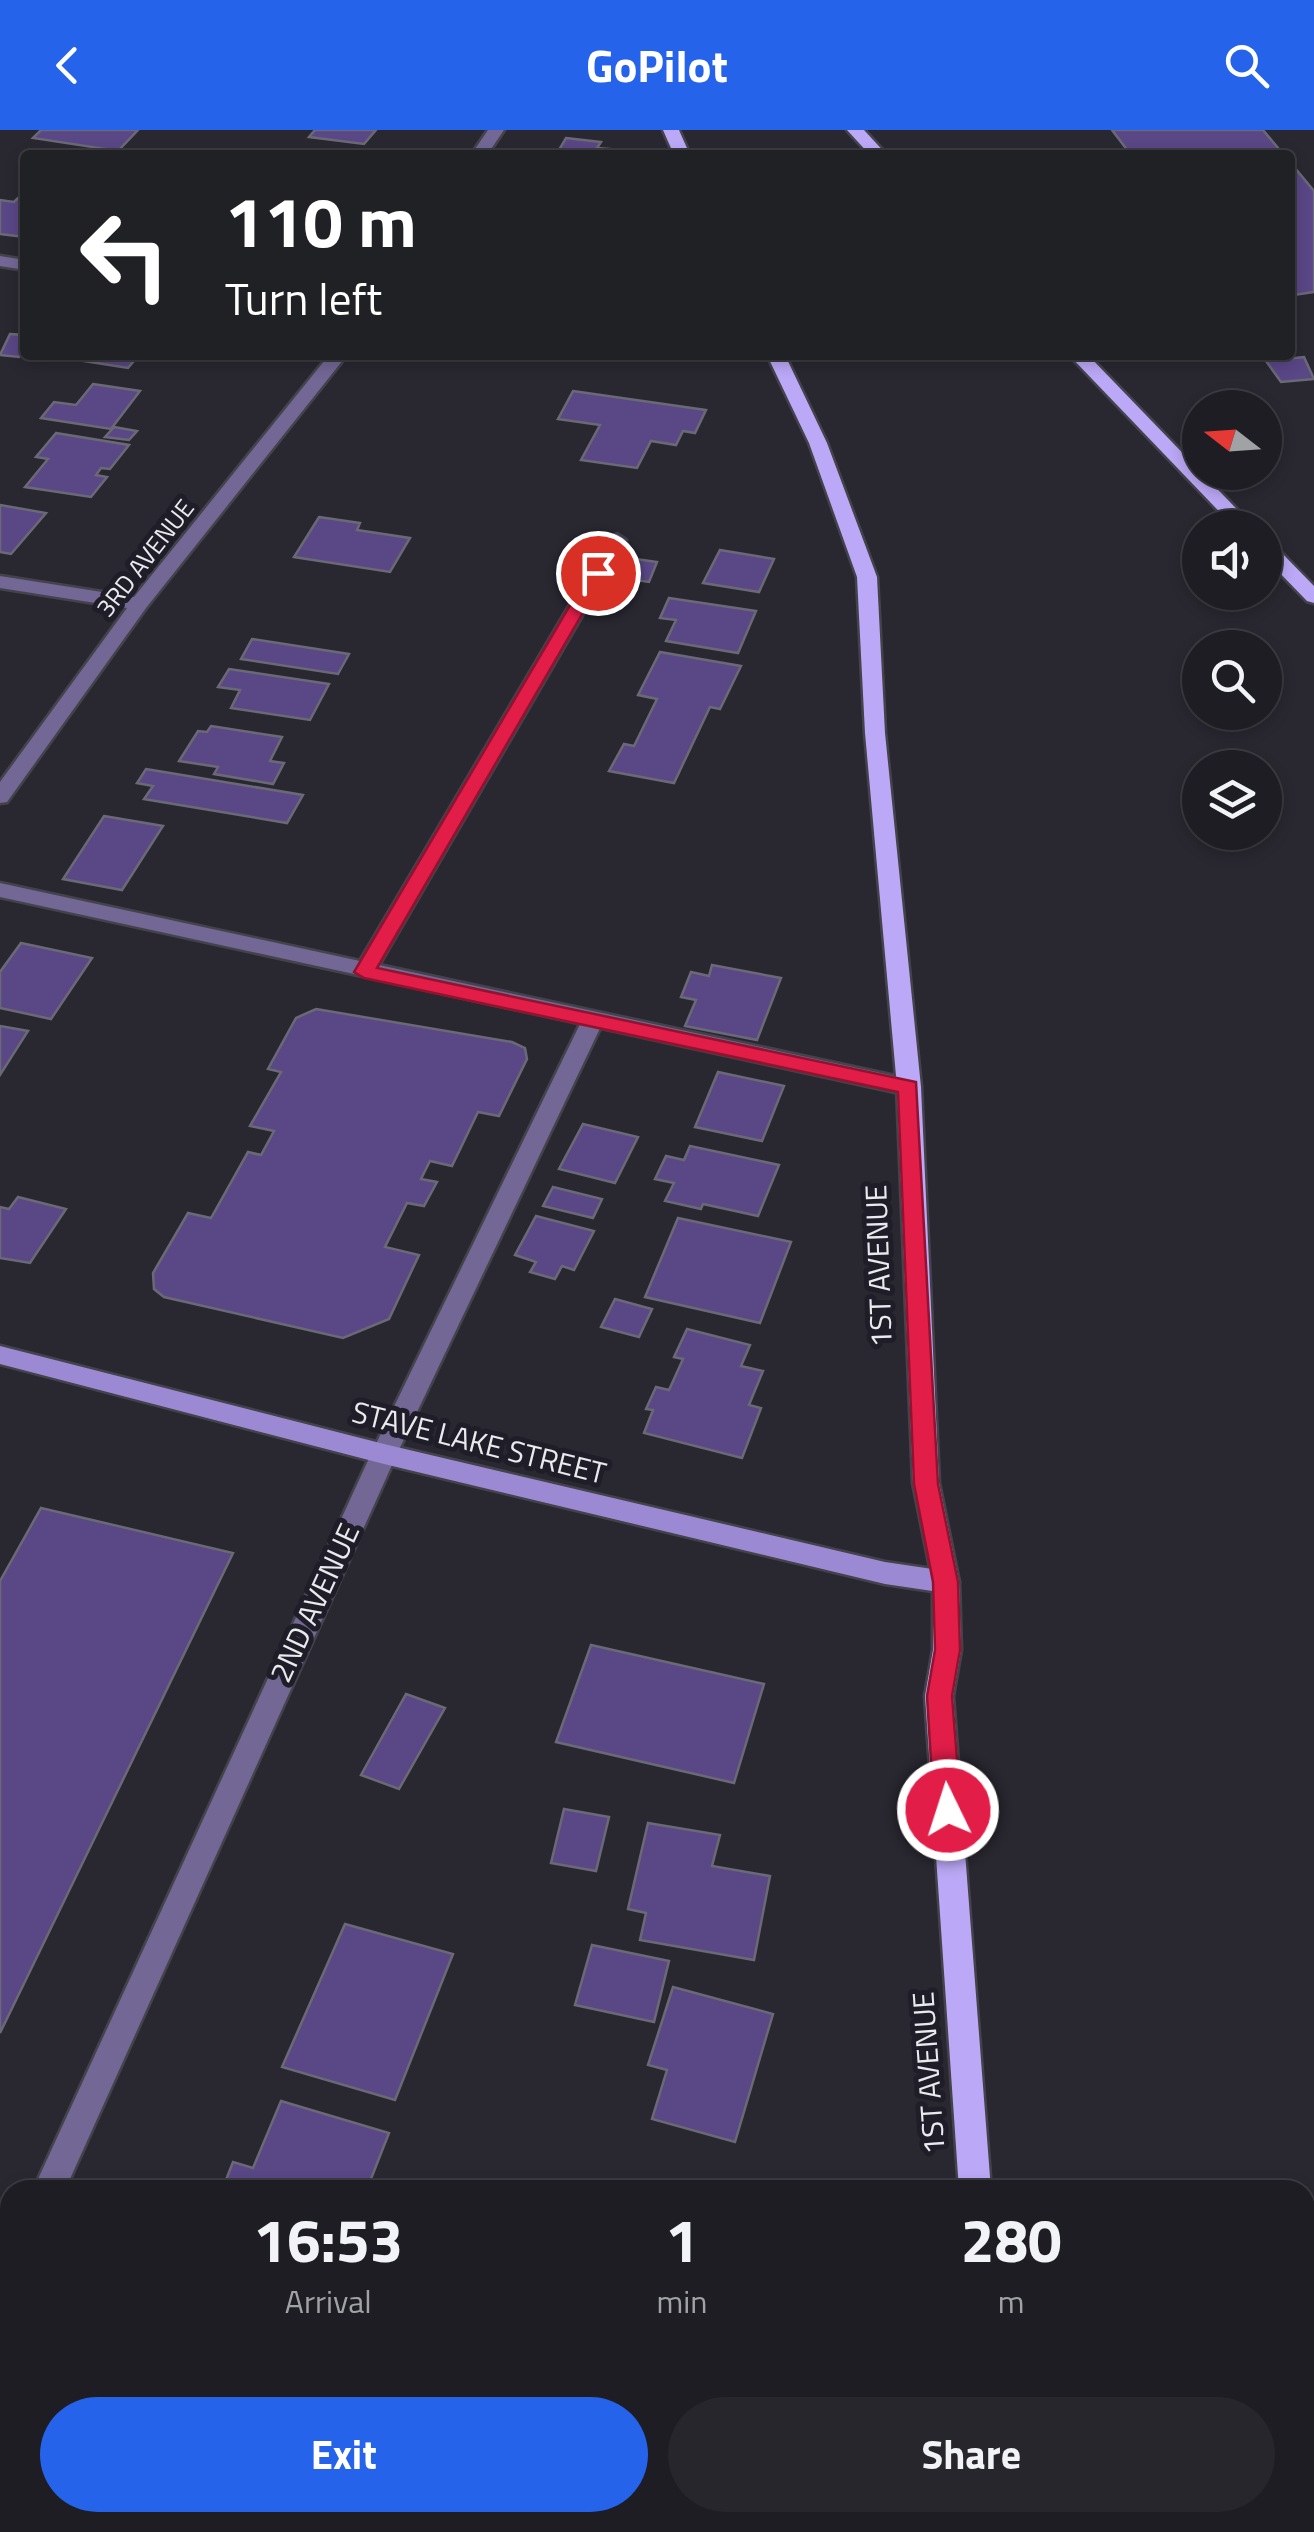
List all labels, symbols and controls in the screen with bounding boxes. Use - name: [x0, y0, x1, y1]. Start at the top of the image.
- text: GoPilot: [586, 31, 728, 99]
- icon: back: [40, 38, 95, 93]
- icon: search: [1219, 38, 1274, 93]
- text: 110 m: [225, 168, 417, 274]
- icon: left: [60, 190, 190, 320]
- text: Turn left: [225, 264, 382, 332]
- north arrow: [1182, 390, 1282, 490]
- map controls: [1182, 390, 1282, 850]
- street label: 3RD AVENUE: [87, 491, 203, 625]
- button: sound: [1182, 510, 1282, 610]
- pin: [556, 531, 641, 616]
- icon: arrive: [571, 546, 626, 601]
- button: search: [1182, 630, 1282, 730]
- button: layers: [1182, 750, 1282, 850]
- street label: 1ST AVENUE: [852, 1184, 904, 1348]
- street label: STAVE LAKE STREET: [347, 1388, 611, 1496]
- street label: 2ND AVENUE: [257, 1516, 371, 1689]
- position arrow: [896, 1758, 1000, 1862]
- street label: 1ST AVENUE: [899, 1990, 957, 2156]
- text: 16:53: [253, 2194, 403, 2285]
- text: 1: [665, 2194, 699, 2285]
- text: 280: [961, 2194, 1062, 2285]
- text: Arrival: [285, 2277, 372, 2325]
- text: min: [656, 2277, 707, 2325]
- text: m: [998, 2277, 1025, 2325]
- button: Exit: [40, 2397, 648, 2512]
- button: Share: [668, 2397, 1275, 2512]

